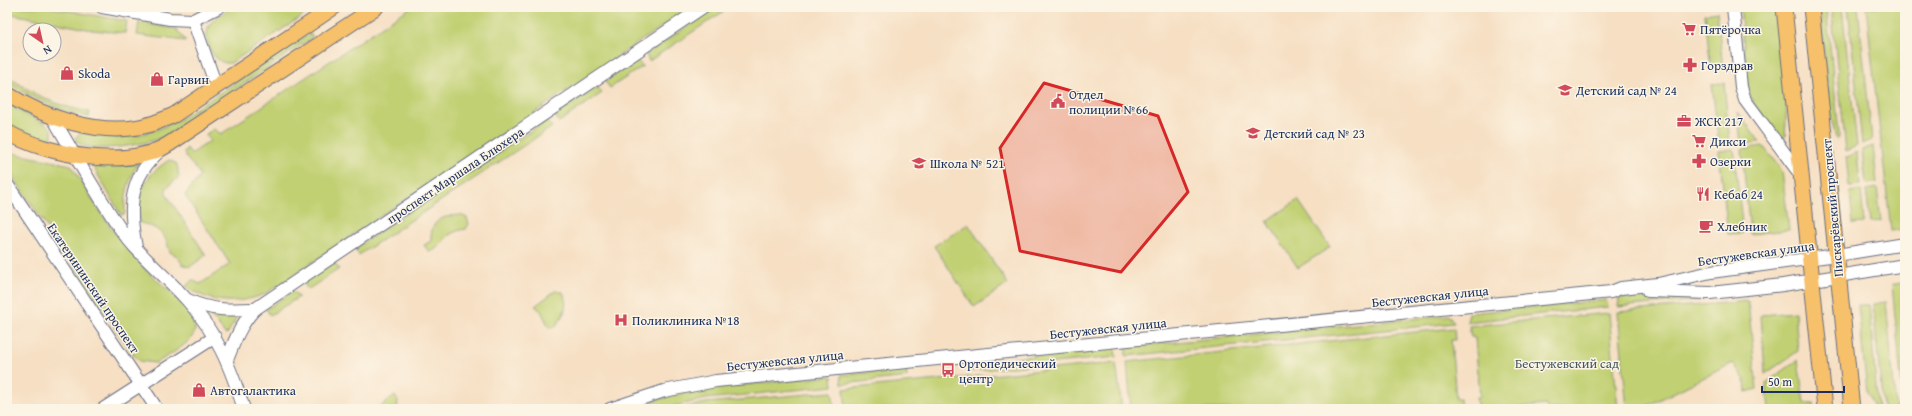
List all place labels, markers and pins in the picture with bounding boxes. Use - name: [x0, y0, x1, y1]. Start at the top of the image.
- place label: Пятёрочка: [1700, 20, 1762, 39]
- supermarket icon: Пятёрочка: [1681, 21, 1697, 37]
- place label: Горздрав: [1701, 56, 1753, 75]
- pharmacy icon: Горздрав: [1682, 57, 1698, 73]
- place label: Skoda: [78, 64, 111, 83]
- shop icon: Skoda: [59, 65, 75, 81]
- place label: Гарвин: [168, 70, 210, 89]
- shop icon: Гарвин: [149, 71, 165, 87]
- place label: Детский сад № 24: [1575, 81, 1677, 100]
- school or university icon: Детский сад № 24: [1557, 82, 1573, 98]
- place label: Отдел полиции №66: [1069, 85, 1148, 119]
- public building icon: Отдел полиции №66: [1050, 93, 1066, 109]
- place label: ЖСК 217: [1694, 112, 1743, 131]
- office icon: ЖСК 217: [1676, 113, 1692, 129]
- place label: Детский сад № 23: [1263, 124, 1365, 143]
- school or university icon: Детский сад № 23: [1245, 125, 1261, 141]
- place label: Дикси: [1709, 132, 1747, 151]
- supermarket icon: Дикси: [1691, 133, 1707, 149]
- place label: Озерки: [1710, 152, 1751, 171]
- pharmacy icon: Озерки: [1691, 153, 1707, 169]
- place label: Школа № 521: [930, 154, 1004, 173]
- school or university icon: Школа № 521: [911, 155, 927, 171]
- place label: Кебаб 24: [1714, 185, 1763, 204]
- restaurant icon: Кебаб 24: [1695, 186, 1711, 202]
- place label: Хлебник: [1717, 217, 1767, 236]
- cafe icon: Хлебник: [1698, 218, 1714, 234]
- place label: Поликлиника №18: [632, 311, 740, 330]
- hospital icon: Поликлиника №18: [613, 312, 629, 328]
- place label: Ортопедический центр: [959, 354, 1056, 388]
- bus stop icon: Ортопедический центр: [940, 362, 956, 378]
- place label: Автогалактика: [210, 381, 297, 400]
- shop icon: Автогалактика: [191, 382, 207, 398]

